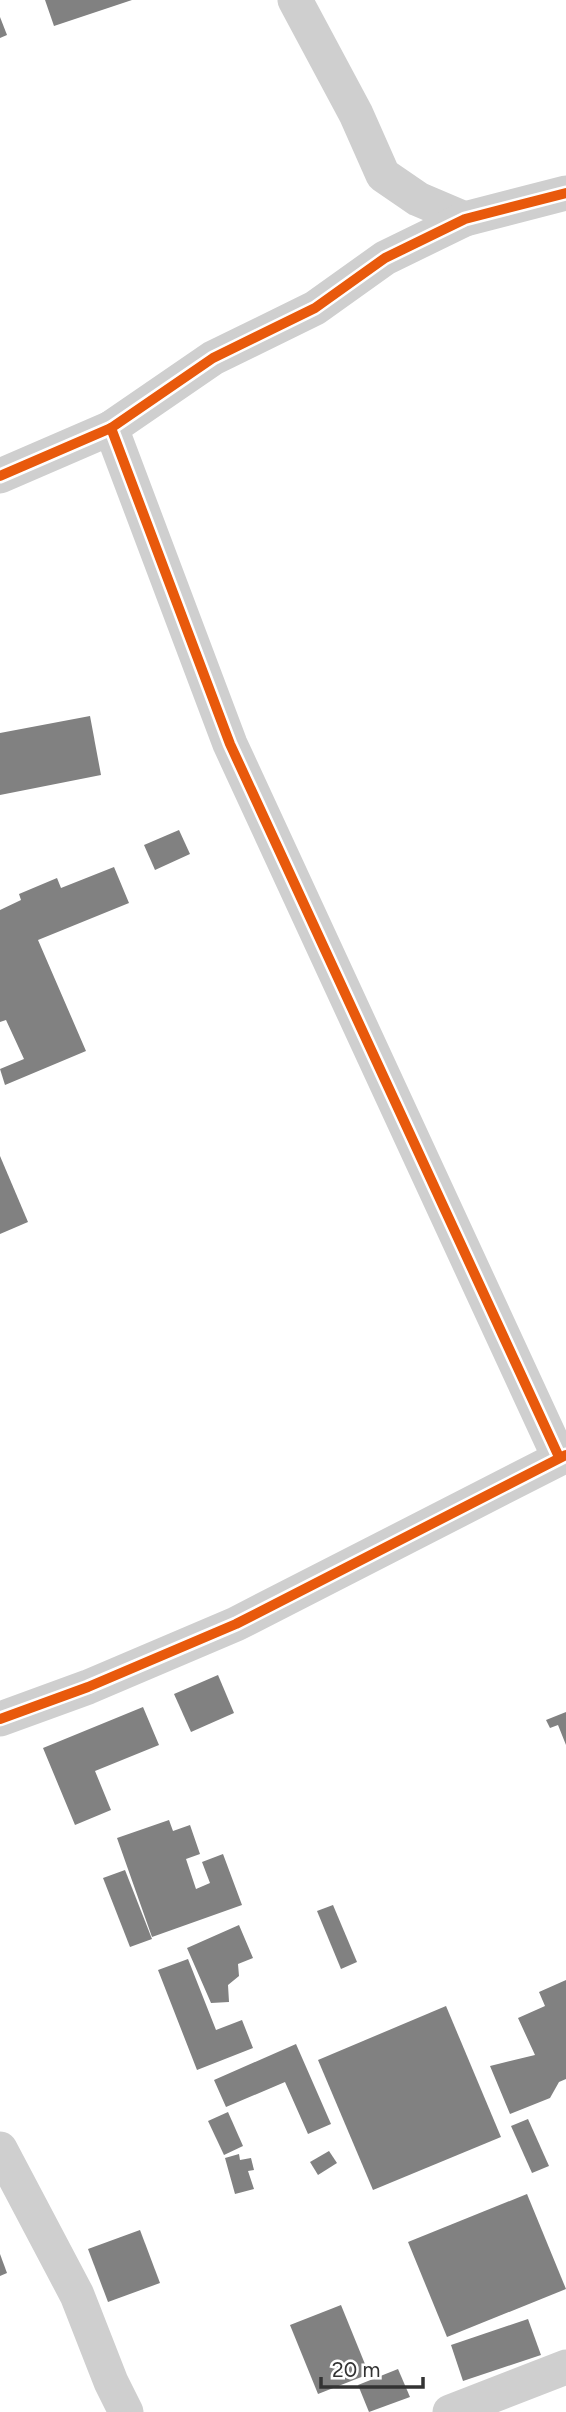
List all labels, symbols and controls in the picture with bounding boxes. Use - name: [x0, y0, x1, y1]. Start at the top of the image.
- scale bar: [321, 2346, 422, 2390]
- text: 20 m: [332, 2357, 380, 2382]

